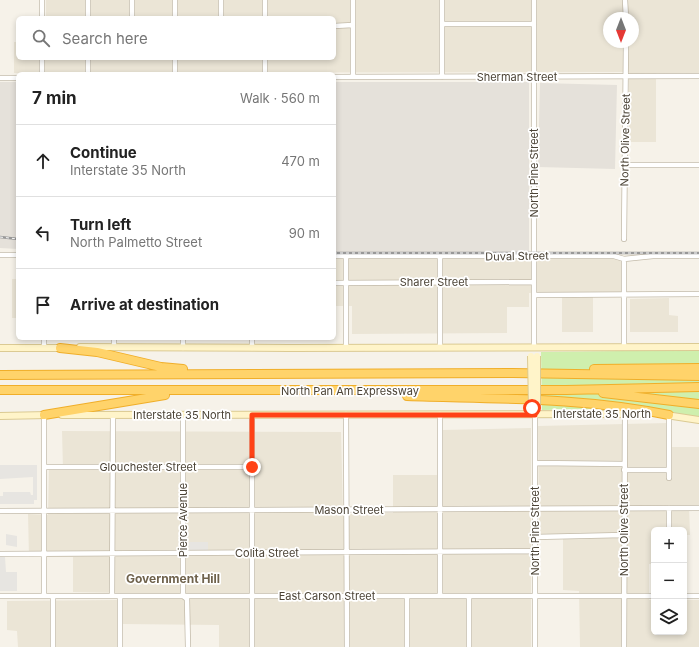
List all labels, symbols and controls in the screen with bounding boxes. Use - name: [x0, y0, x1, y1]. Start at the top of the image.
- north arrow: [603, 12, 639, 48]
- search box: [16, 16, 336, 60]
- icon: search: [30, 27, 52, 49]
- text: Search here: [62, 29, 148, 48]
- street label: Sherman Street: [477, 70, 558, 84]
- text: 7 min: [32, 88, 77, 108]
- text: Walk · 560 m: [240, 90, 320, 106]
- street label: North Olive Street: [617, 93, 633, 186]
- street label: North Pine Street: [527, 128, 541, 218]
- text: Continue: [70, 143, 137, 162]
- icon: ahead: [32, 150, 54, 172]
- text: 470 m: [281, 153, 320, 169]
- text: Interstate 35 North: [70, 162, 186, 178]
- text: Turn left: [70, 215, 131, 234]
- icon: left: [32, 222, 54, 244]
- text: 90 m: [289, 225, 320, 241]
- text: North Palmetto Street: [70, 234, 202, 250]
- street label: Duval Street: [485, 248, 549, 264]
- street label: Sharer Street: [400, 275, 469, 289]
- icon: arrive: [32, 294, 54, 316]
- text: Arrive at destination: [70, 295, 219, 314]
- street label: North Pan Am Expressway: [281, 384, 419, 398]
- route start: [523, 399, 541, 417]
- street label: Interstate 35 North: [553, 407, 651, 421]
- street label: Interstate 35 North: [133, 408, 231, 422]
- route end: [243, 458, 261, 476]
- street label: Glouchester Street: [99, 460, 197, 474]
- street label: Pierce Avenue: [176, 483, 190, 557]
- street label: North Olive Street: [617, 483, 631, 576]
- street label: North Pine Street: [528, 486, 542, 576]
- street label: Mason Street: [314, 503, 384, 517]
- map controls: [651, 527, 687, 635]
- button: +: [651, 527, 687, 563]
- street label: Colita Street: [235, 546, 299, 560]
- button: −: [651, 563, 687, 599]
- district label: Government Hill: [126, 571, 220, 586]
- street label: East Carson Street: [279, 589, 376, 603]
- button: layers: [651, 599, 687, 635]

